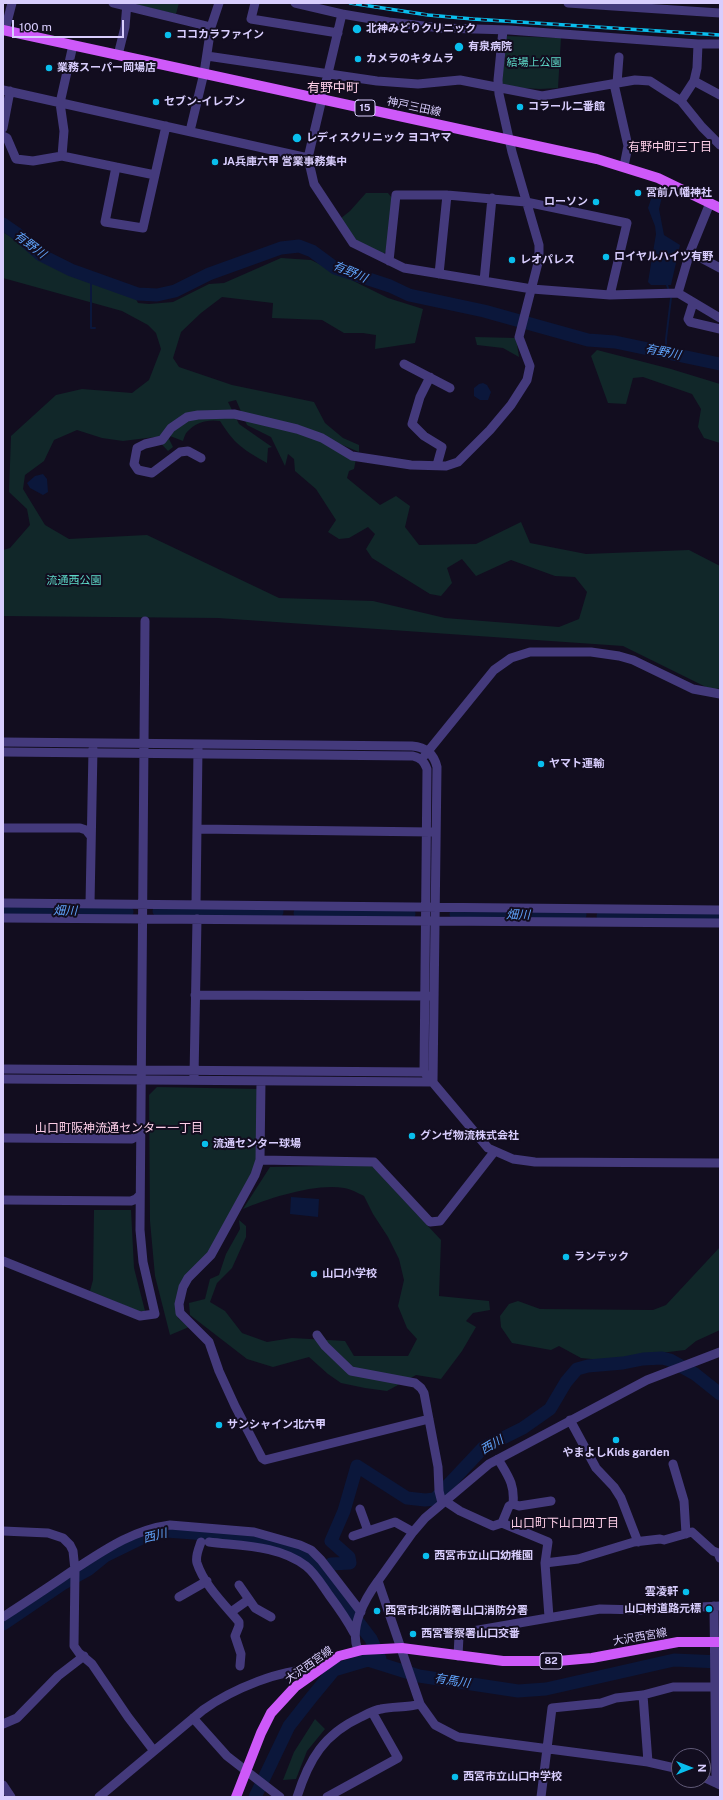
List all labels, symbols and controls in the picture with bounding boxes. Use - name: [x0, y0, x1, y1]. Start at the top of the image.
- scale bar: [14, 12, 126, 38]
- text: 100 m: [19, 20, 52, 34]
- place label: 北神みどりクリニック: [366, 22, 476, 36]
- marker: 北神みどりクリニック: [351, 23, 363, 35]
- place label: ココカラファイン: [176, 28, 264, 42]
- marker: ココカラファイン: [163, 30, 173, 40]
- place label: 有泉病院: [468, 40, 512, 54]
- marker: 有泉病院: [453, 41, 465, 53]
- place label: カメラのキタムラ: [366, 52, 454, 66]
- marker: カメラのキタムラ: [353, 54, 363, 64]
- park label: 結場上公園: [507, 56, 561, 70]
- place label: 業務スーパー岡場店: [57, 61, 156, 75]
- marker: 業務スーパー岡場店: [44, 63, 54, 73]
- district label: 有野中町: [307, 80, 359, 96]
- place label: セブン-イレブン: [164, 95, 245, 109]
- street label: 神戸三田線: [386, 95, 442, 119]
- marker: セブン-イレブン: [151, 97, 161, 107]
- road number: 15: [355, 100, 375, 116]
- place label: コラール二番館: [528, 100, 605, 114]
- marker: コラール二番館: [515, 102, 525, 112]
- place label: レディスクリニック ヨコヤマ: [306, 131, 451, 145]
- marker: レディスクリニック ヨコヤマ: [291, 132, 303, 144]
- district label: 有野中町三丁目: [628, 140, 712, 154]
- place label: JA兵庫六甲 営業事務集中: [223, 155, 347, 169]
- marker: JA兵庫六甲 営業事務集中: [210, 157, 220, 167]
- place label: 宮前八幡神社: [646, 186, 712, 200]
- marker: 宮前八幡神社: [633, 188, 643, 198]
- place label: ローソン: [544, 195, 588, 209]
- marker: ローソン: [591, 197, 601, 207]
- water label: 有野川: [11, 228, 49, 262]
- place label: ロイヤルハイツ有野: [614, 250, 713, 264]
- marker: ロイヤルハイツ有野: [601, 252, 611, 262]
- place label: レオパレス: [520, 253, 575, 267]
- marker: レオパレス: [507, 255, 517, 265]
- water label: 有野川: [331, 258, 369, 286]
- water label: 有野川: [644, 341, 682, 363]
- park label: 流通西公園: [47, 574, 101, 588]
- place label: ヤマト運輸: [549, 757, 604, 771]
- marker: ヤマト運輸: [536, 759, 546, 769]
- water label: 畑川: [53, 904, 77, 918]
- water label: 畑川: [506, 908, 530, 922]
- district label: 山口町阪神流通センター一丁目: [35, 1121, 203, 1135]
- place label: グンゼ物流株式会社: [420, 1129, 519, 1143]
- marker: グンゼ物流株式会社: [407, 1131, 417, 1141]
- place label: 流通センター球場: [213, 1137, 301, 1151]
- marker: 流通センター球場: [200, 1139, 210, 1149]
- place label: ランテック: [574, 1250, 629, 1264]
- marker: ランテック: [561, 1252, 571, 1262]
- place label: 山口小学校: [322, 1267, 377, 1281]
- marker: 山口小学校: [309, 1269, 319, 1279]
- place label: サンシャイン北六甲: [227, 1418, 326, 1432]
- marker: サンシャイン北六甲: [214, 1420, 224, 1430]
- water label: 西川: [478, 1433, 506, 1457]
- marker: やまよしKids garden: [611, 1435, 621, 1445]
- place label: やまよしKids garden: [563, 1446, 669, 1460]
- district label: 山口町下山口四丁目: [511, 1516, 619, 1530]
- water label: 西川: [142, 1526, 168, 1546]
- place label: 西宮市立山口幼稚園: [434, 1549, 533, 1563]
- marker: 西宮市立山口幼稚園: [421, 1551, 431, 1561]
- place label: 雲凌軒: [645, 1585, 678, 1599]
- marker: 雲凌軒: [681, 1587, 691, 1597]
- place label: 山口村道路元標: [624, 1602, 701, 1616]
- place label: 西宮市北消防署山口消防分署: [385, 1604, 528, 1618]
- marker: 山口村道路元標: [704, 1604, 714, 1614]
- marker: 西宮市北消防署山口消防分署: [372, 1606, 382, 1616]
- street label: 大沢西宮線: [612, 1626, 668, 1648]
- place label: 西宮警察署山口交番: [421, 1627, 520, 1641]
- marker: 西宮警察署山口交番: [408, 1629, 418, 1639]
- street label: 大沢西宮線: [283, 1644, 335, 1686]
- road number: 82: [540, 1653, 562, 1669]
- water label: 有馬川: [433, 1671, 471, 1691]
- north arrow: [671, 1748, 711, 1788]
- text: N: [696, 1764, 708, 1772]
- place label: 西宮市立山口中学校: [463, 1770, 562, 1784]
- marker: 西宮市立山口中学校: [450, 1772, 460, 1782]

